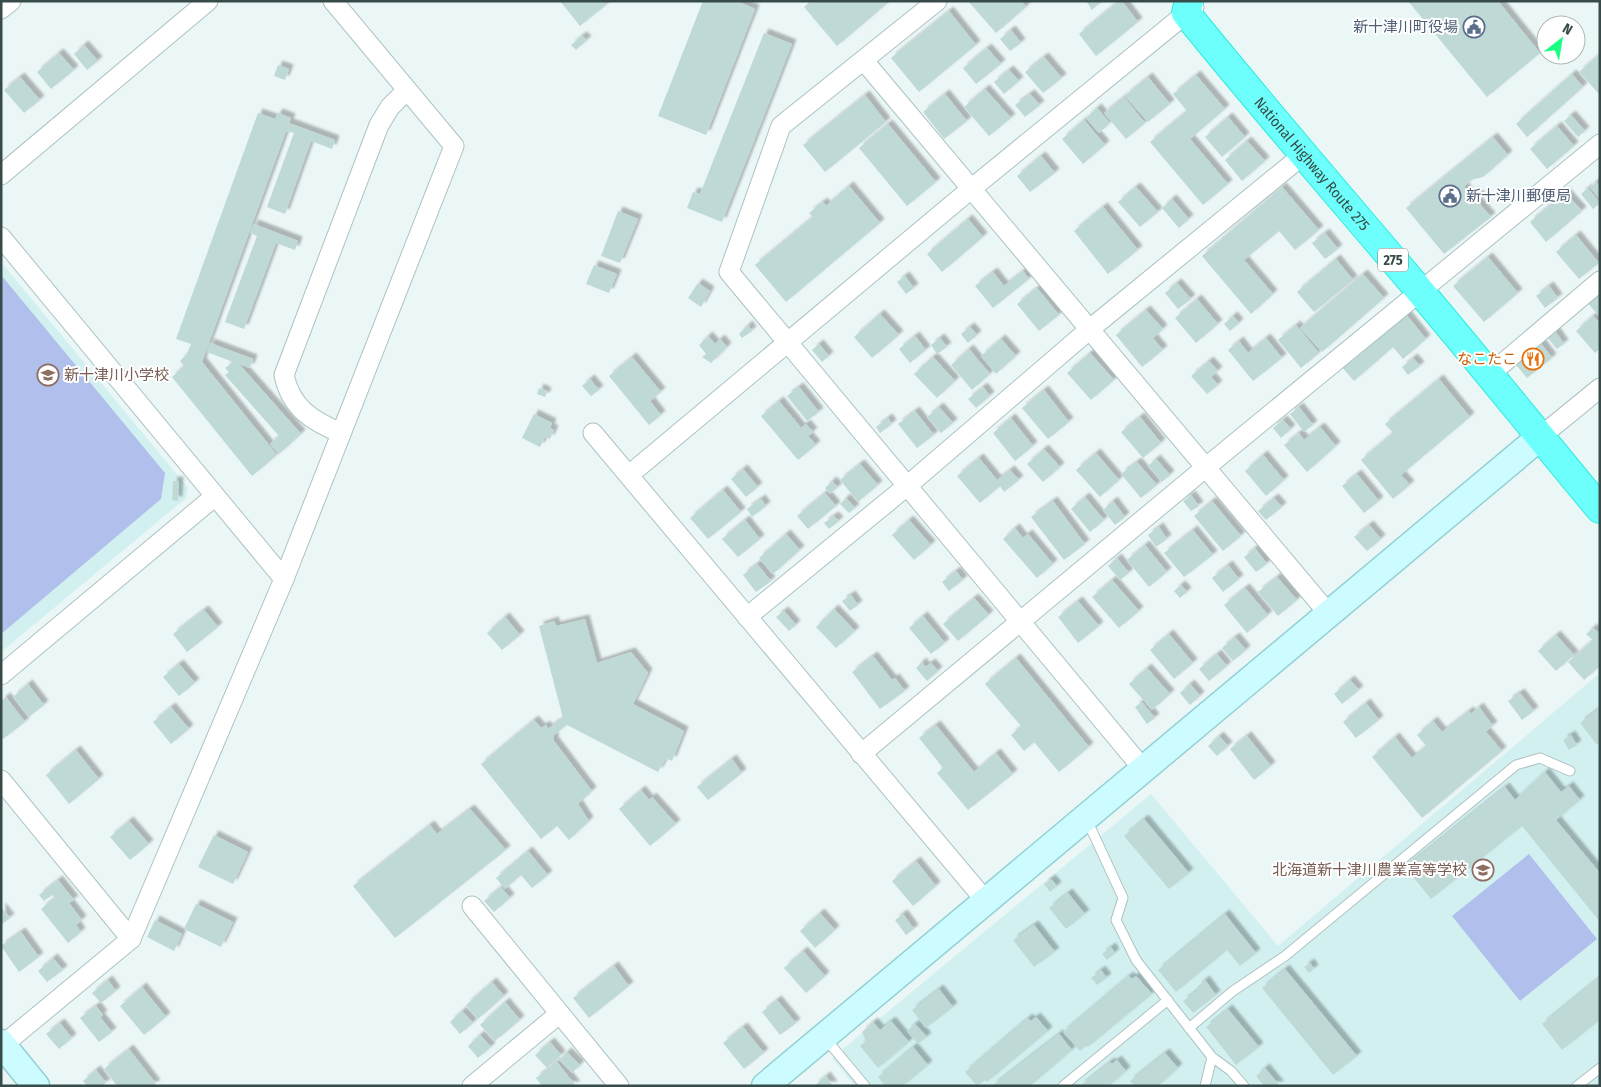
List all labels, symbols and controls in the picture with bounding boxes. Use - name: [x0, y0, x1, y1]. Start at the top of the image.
- public building icon: 新十津川町役場: [1462, 15, 1486, 39]
- north arrow: [1536, 15, 1586, 65]
- place label: 新十津川町役場: [1353, 18, 1458, 36]
- text: N: [1559, 20, 1575, 39]
- street label: National Highway Route 275: [1250, 94, 1374, 234]
- public building icon: 新十津川郵便局: [1438, 184, 1462, 208]
- place label: 新十津川郵便局: [1466, 187, 1571, 205]
- road number: 275: [1378, 248, 1408, 272]
- restaurant icon: なこたこ: [1521, 347, 1545, 371]
- place label: なこたこ: [1457, 350, 1517, 368]
- school or university icon: 新十津川小学校: [36, 363, 60, 387]
- place label: 新十津川小学校: [64, 366, 169, 384]
- school or university icon: 北海道新十津川農業高等学校: [1471, 858, 1495, 882]
- place label: 北海道新十津川農業高等学校: [1272, 861, 1467, 879]

